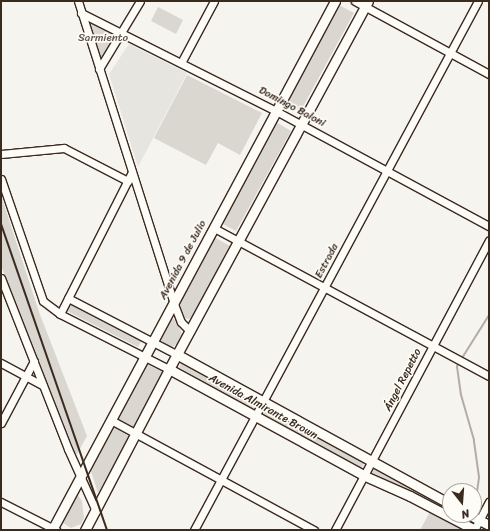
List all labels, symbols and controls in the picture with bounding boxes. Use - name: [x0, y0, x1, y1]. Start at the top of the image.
- park label: Sarmiento: [78, 31, 128, 45]
- street label: Domingo Baloni: [256, 84, 328, 130]
- street label: Avenida 9 de Julio: [157, 218, 209, 302]
- street label: Estrada: [312, 241, 342, 281]
- street label: Ángel Repetto: [382, 346, 424, 414]
- street label: Avenida Almirante Brown: [206, 372, 320, 442]
- north arrow: [442, 483, 482, 523]
- text: N: [459, 504, 472, 524]

